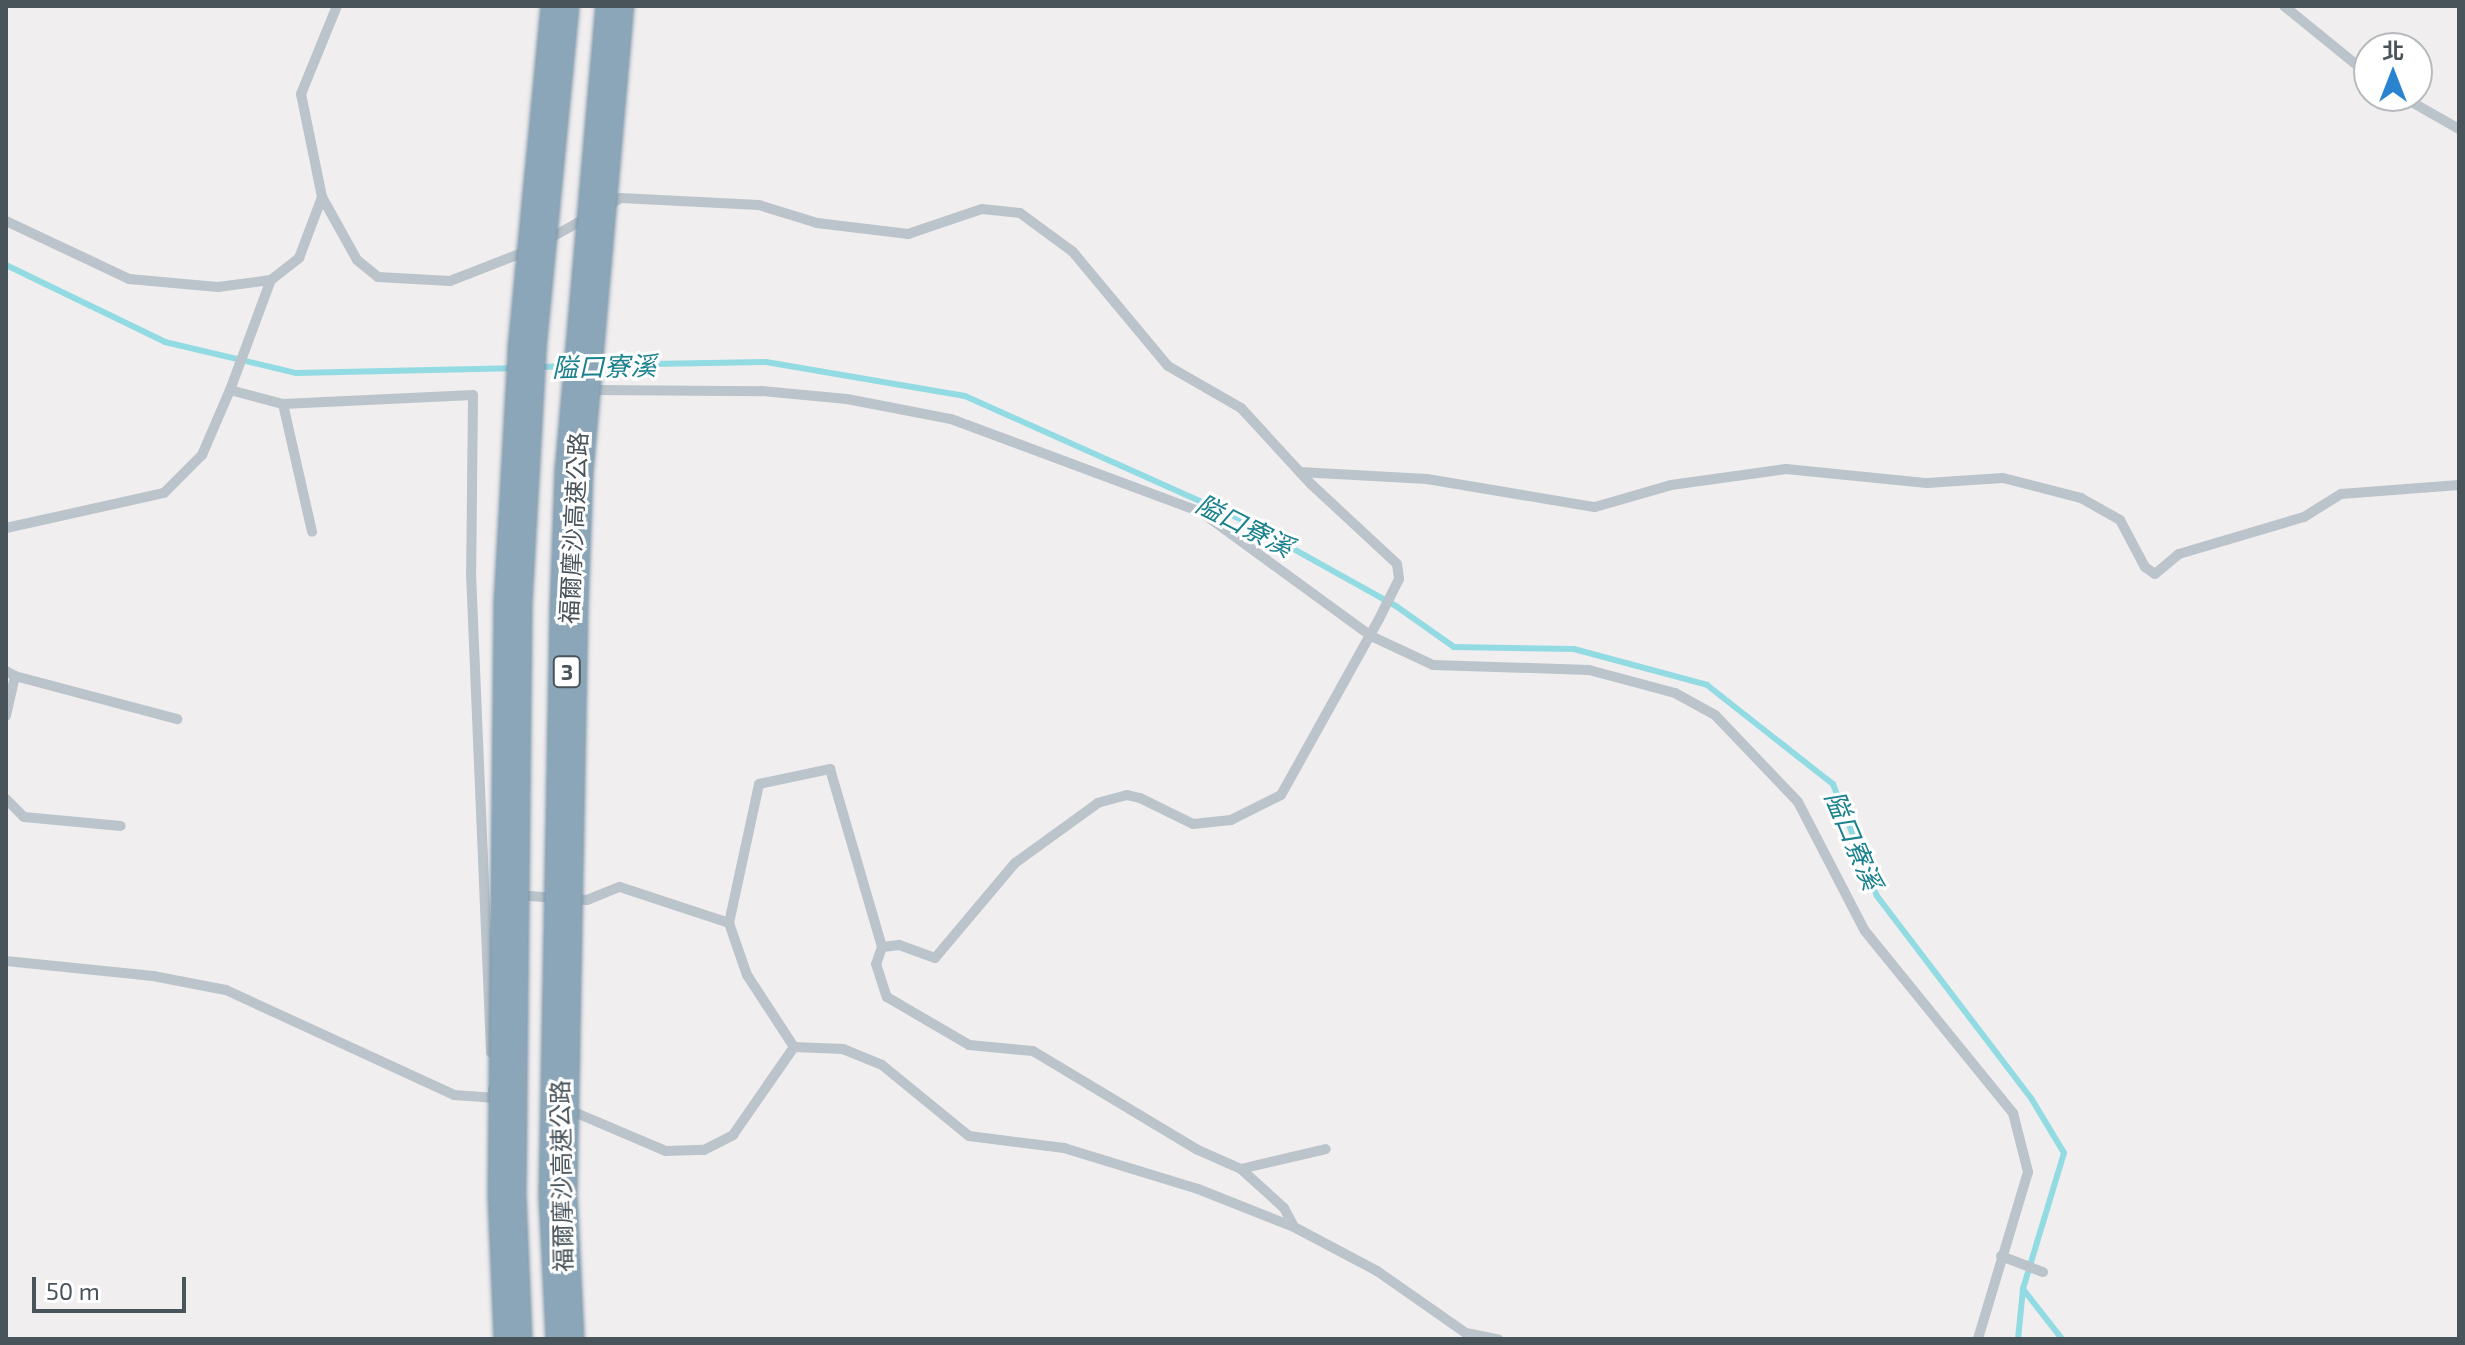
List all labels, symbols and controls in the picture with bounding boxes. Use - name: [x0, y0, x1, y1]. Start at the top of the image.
- north arrow: [2353, 32, 2433, 112]
- text: 北: [2382, 37, 2404, 63]
- water label: 隘口寮溪: [552, 349, 656, 383]
- street label: 福爾摩沙高速公路: [554, 431, 592, 625]
- water label: 隘口寮溪: [1192, 487, 1298, 563]
- road number: 3: [551, 654, 583, 690]
- water label: 隘口寮溪: [1819, 786, 1889, 894]
- street label: 福爾摩沙高速公路: [545, 1080, 577, 1272]
- scale bar: [36, 1261, 190, 1311]
- text: 50 m: [46, 1276, 100, 1305]

